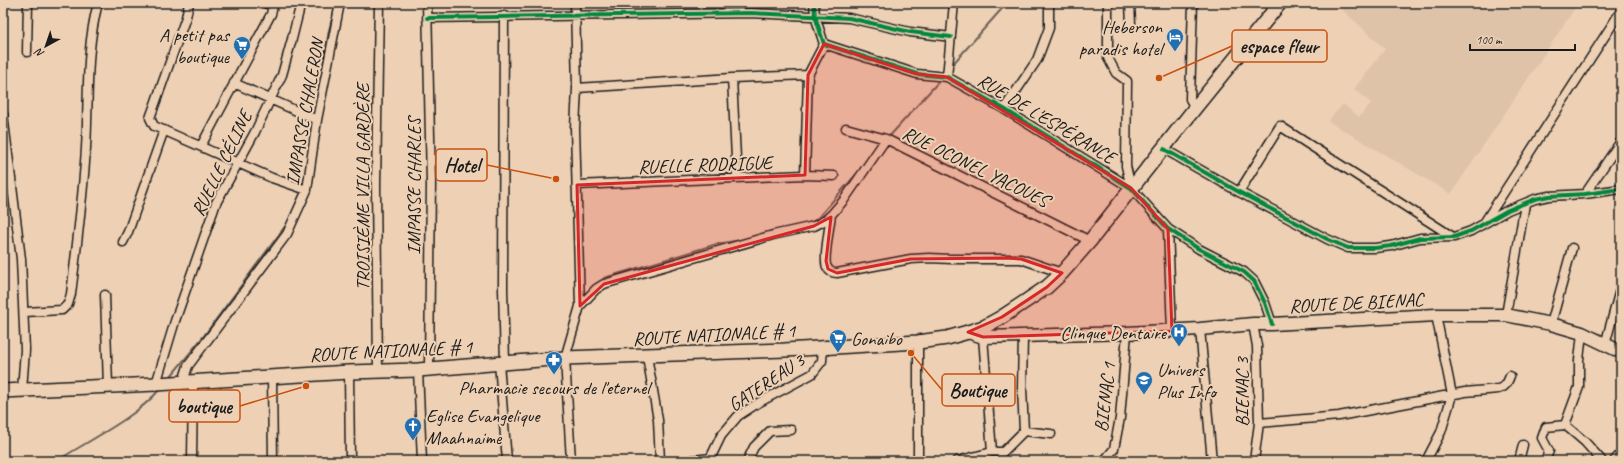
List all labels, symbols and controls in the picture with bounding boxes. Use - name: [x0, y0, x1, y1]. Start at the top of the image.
- place label: Heberson paradis hotel: [1079, 15, 1166, 61]
- place label: A petit pas boutique: [159, 23, 231, 69]
- north arrow: [26, 26, 66, 66]
- scale bar: [1470, 26, 1575, 52]
- hotel icon: Heberson paradis hotel: [1165, 27, 1185, 52]
- callout: espace fleur: [1232, 30, 1327, 62]
- text: 100 m: [1476, 32, 1503, 48]
- street label: IMPASSE CHALERON: [280, 34, 330, 187]
- text: espace fleur: [1239, 34, 1321, 59]
- supermarket icon: A petit pas boutique: [232, 35, 252, 60]
- text: N: [31, 45, 47, 61]
- street label: RUE DE L'ESPÉRANCE: [973, 68, 1122, 171]
- street label: TROISIÈME VILLA GARDÈRE: [351, 80, 375, 291]
- street label: RUELLE CÉLINE: [186, 105, 259, 220]
- street label: IMPASSE CHARLES: [402, 115, 426, 255]
- street label: RUE OCONEL YACOUES: [898, 121, 1056, 214]
- callout: Hotel: [436, 149, 487, 181]
- street label: RUELLE RODRIGUE: [638, 151, 775, 179]
- text: Hotel: [444, 153, 483, 178]
- street label: ROUTE DE BIENAC: [1288, 287, 1426, 318]
- street label: ROUTE NATIONALE # 1: [632, 319, 798, 351]
- place label: Clinque Dentaire: [1060, 321, 1168, 345]
- hospital icon: Clinque Dentaire: [1169, 322, 1189, 347]
- place label: Gonaibo: [851, 327, 903, 351]
- supermarket icon: Gonaibo: [828, 328, 848, 353]
- street label: ROUTE NATIONALE # 1: [309, 335, 475, 367]
- street label: GATEREAU 3: [724, 348, 811, 417]
- pharmacy icon: Pharmacie secours de l'eternel: [544, 350, 564, 375]
- street label: BIENAC 3: [1230, 356, 1254, 427]
- place label: Univers Plus Info: [1157, 358, 1218, 404]
- street label: BIENAC 1: [1089, 360, 1121, 433]
- school or university icon: Univers Plus Info: [1134, 370, 1154, 395]
- callout: Boutique: [942, 374, 1015, 406]
- place label: Pharmacie secours de l'eternel: [459, 376, 653, 400]
- text: Boutique: [949, 378, 1008, 403]
- callout: boutique: [169, 390, 240, 422]
- text: boutique: [176, 394, 233, 419]
- place label: Eglise Evangelique Maahnaime: [426, 404, 541, 450]
- church icon: Eglise Evangelique Maahnaime: [403, 416, 423, 441]

